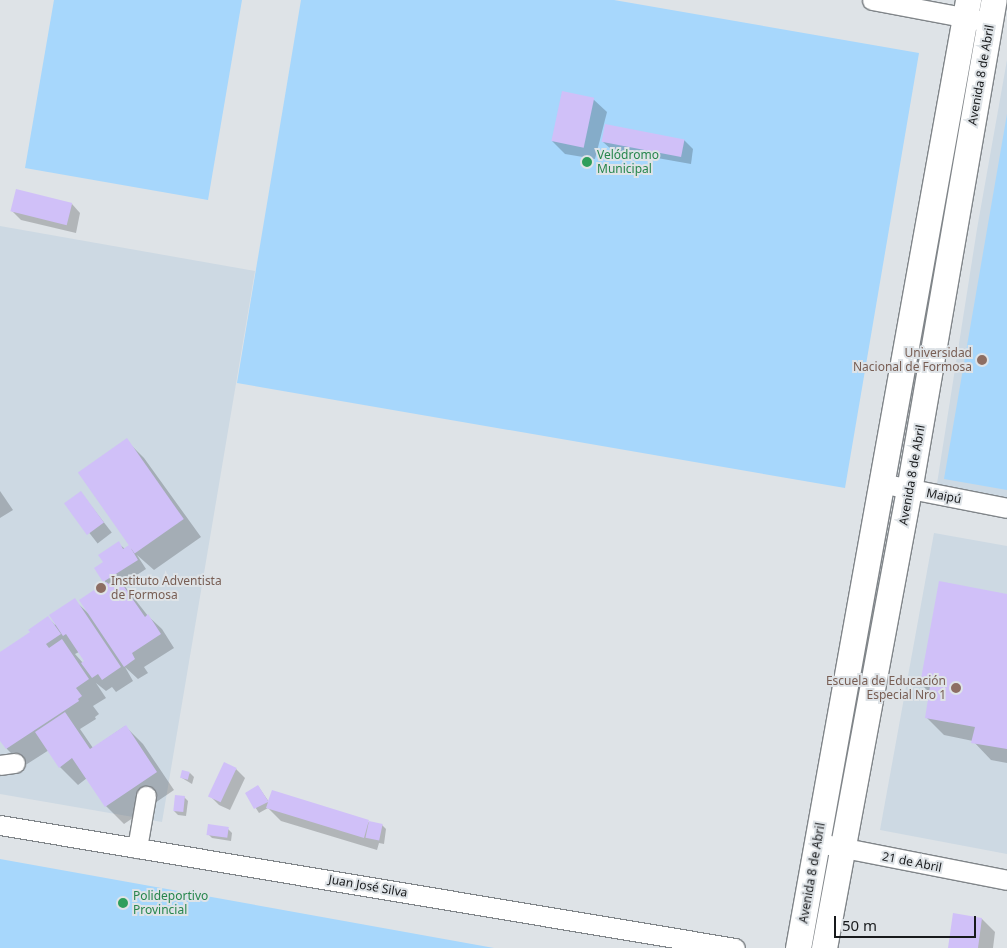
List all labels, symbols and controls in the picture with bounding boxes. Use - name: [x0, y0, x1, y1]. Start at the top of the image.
- street label: Avenida 8 de Abril: [965, 24, 997, 126]
- place label: Velódromo Municipal: [597, 148, 659, 176]
- marker: Velódromo Municipal: [581, 156, 593, 168]
- place label: Universidad Nacional de Formosa: [853, 346, 972, 374]
- marker: Universidad Nacional de Formosa: [976, 354, 988, 366]
- street label: Avenida 8 de Abril: [896, 424, 928, 526]
- street label: Maipú: [925, 486, 963, 506]
- place label: Instituto Adventista de Formosa: [111, 574, 222, 602]
- marker: Instituto Adventista de Formosa: [95, 582, 107, 594]
- place label: Escuela de Educación Especial Nro 1: [826, 674, 946, 702]
- marker: Escuela de Educación Especial Nro 1: [950, 682, 962, 694]
- street label: Avenida 8 de Abril: [796, 822, 828, 924]
- street label: 21 de Abril: [881, 849, 943, 875]
- street label: Juan José Silva: [327, 872, 409, 900]
- place label: Polideportivo Provincial: [133, 889, 208, 917]
- marker: Polideportivo Provincial: [117, 897, 129, 909]
- scale bar: [837, 906, 980, 938]
- text: 50 m: [842, 915, 877, 935]

